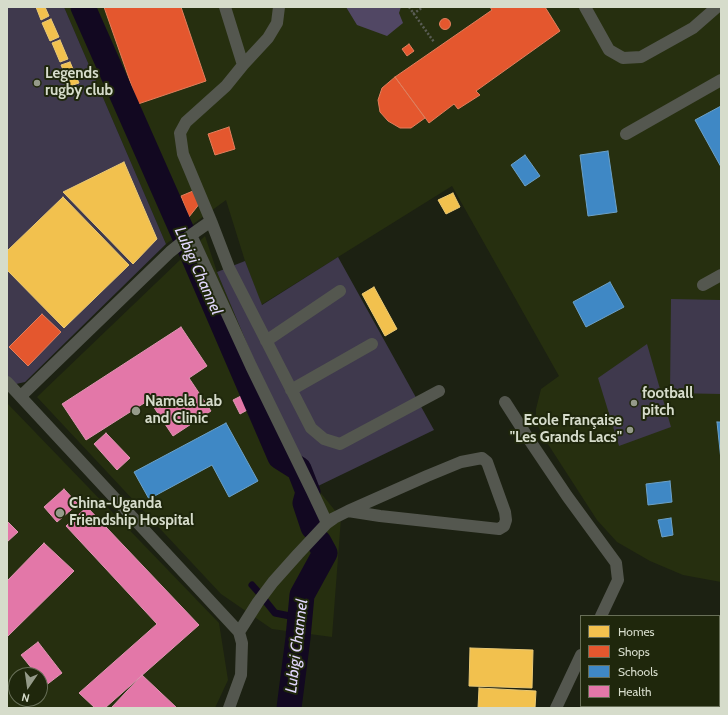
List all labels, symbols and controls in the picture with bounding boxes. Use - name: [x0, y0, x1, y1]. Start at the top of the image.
- place label: Legends rugby club: [45, 65, 113, 100]
- marker: Legends rugby club: [32, 78, 42, 88]
- water label: Lubigi Channel: [170, 224, 226, 318]
- place label: football pitch: [642, 385, 693, 420]
- place label: Namela Lab and Clinic: [145, 393, 222, 428]
- marker: football pitch: [629, 398, 639, 408]
- marker: Namela Lab and Clinic: [130, 405, 142, 417]
- place label: Ecole Française "Les Grands Lacs": [510, 412, 622, 447]
- marker: Ecole Française "Les Grands Lacs": [625, 425, 635, 435]
- place label: China-Uganda Friendship Hospital: [69, 495, 194, 530]
- marker: China-Uganda Friendship Hospital: [54, 507, 66, 519]
- water label: Lubigi Channel: [282, 598, 312, 694]
- legend: [580, 615, 720, 707]
- text: Homes: [618, 624, 655, 639]
- text: Shops: [618, 644, 650, 659]
- text: Schools: [618, 664, 658, 679]
- north arrow: [8, 667, 48, 707]
- text: Health: [618, 684, 652, 699]
- text: N: [20, 690, 31, 705]

